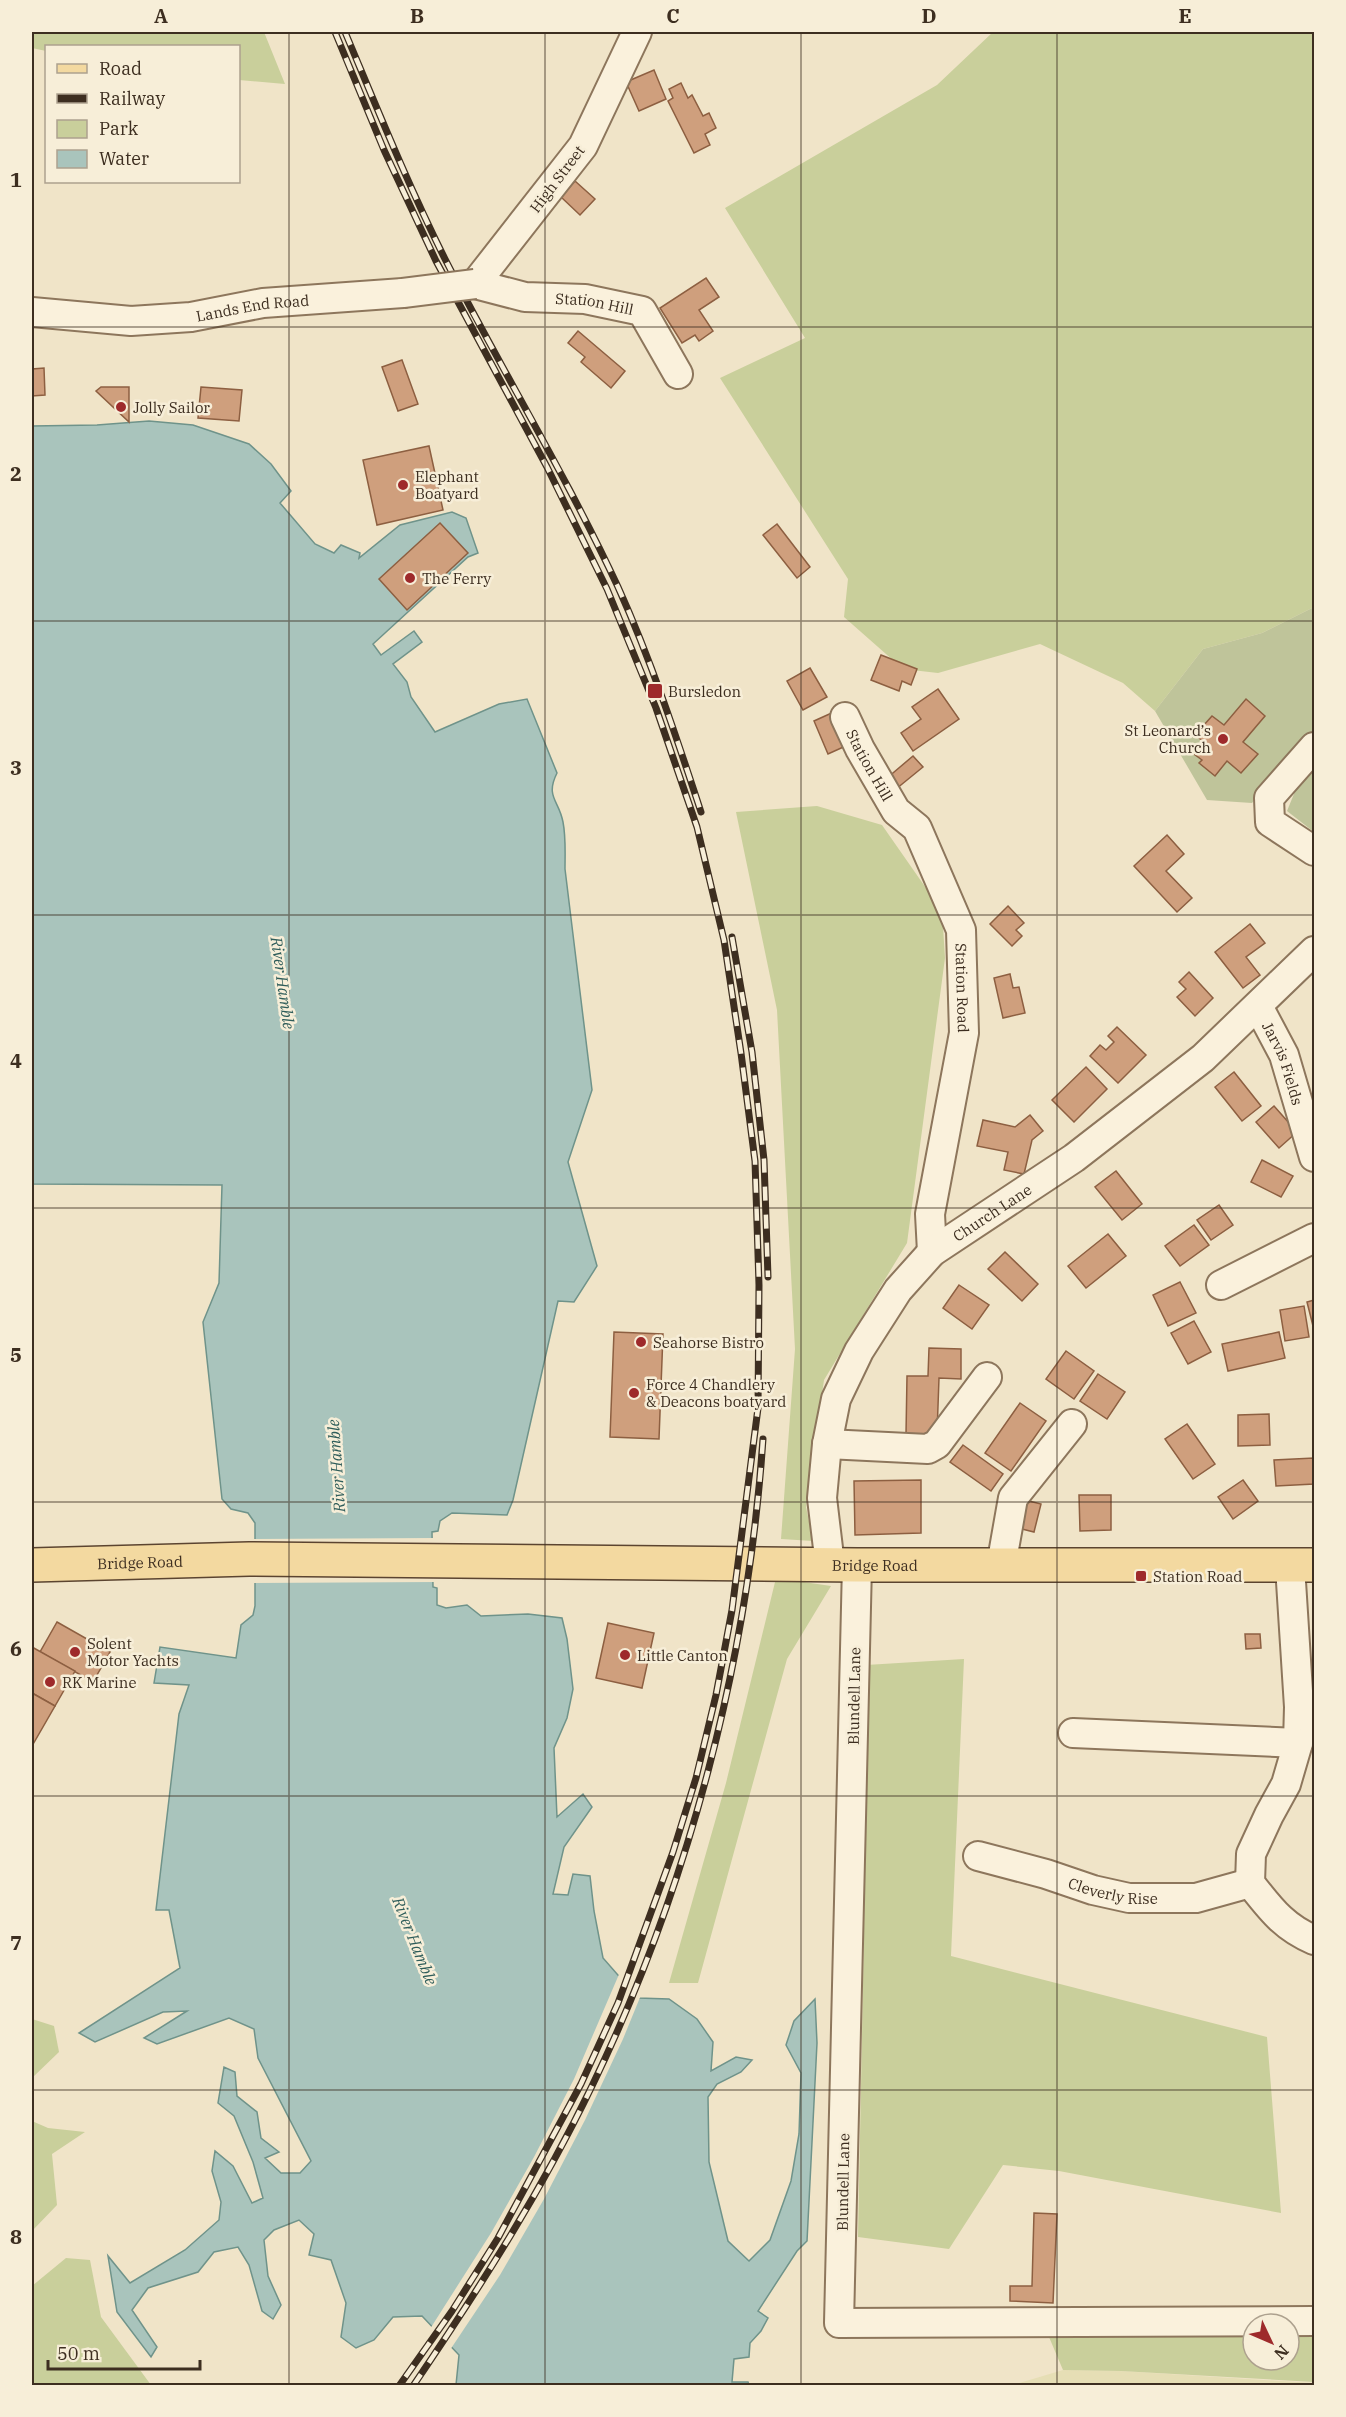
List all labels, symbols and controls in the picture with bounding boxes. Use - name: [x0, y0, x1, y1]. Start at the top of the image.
- text: A: [154, 2, 168, 29]
- text: B: [410, 2, 424, 29]
- text: C: [666, 2, 680, 29]
- text: D: [921, 2, 937, 29]
- text: E: [1178, 2, 1192, 29]
- legend: [45, 45, 240, 183]
- text: Road: [99, 57, 142, 80]
- text: Railway: [99, 87, 165, 110]
- text: Park: [99, 117, 139, 140]
- street label: High Street: [525, 141, 589, 217]
- text: Water: [99, 147, 149, 170]
- text: 1: [10, 166, 22, 193]
- street label: Station Hill: [555, 289, 635, 319]
- street label: Lands End Road: [194, 290, 310, 325]
- place label: Jolly Sailor: [133, 398, 210, 417]
- marker: Jolly Sailor: [114, 400, 128, 414]
- text: 2: [10, 460, 22, 487]
- place label: Elephant Boatyard: [415, 467, 479, 503]
- marker: Elephant Boatyard: [396, 478, 410, 492]
- place label: The Ferry: [422, 569, 491, 588]
- marker: The Ferry: [403, 571, 417, 585]
- marker: Bursledon: [646, 682, 664, 700]
- place label: Bursledon: [668, 682, 741, 701]
- place label: St Leonard’s Church: [1124, 721, 1211, 757]
- street label: Station Hill: [842, 726, 898, 804]
- marker: St Leonard’s Church: [1216, 732, 1230, 746]
- text: 3: [10, 754, 22, 781]
- water label: River Hamble: [266, 935, 299, 1030]
- street label: Station Road: [952, 943, 973, 1033]
- street label: Jarvis Fields: [1258, 1018, 1308, 1107]
- text: 4: [10, 1047, 22, 1074]
- street label: Church Lane: [949, 1179, 1035, 1245]
- place label: Seahorse Bistro: [653, 1333, 764, 1352]
- marker: Seahorse Bistro: [634, 1335, 648, 1349]
- text: 5: [10, 1341, 22, 1368]
- place label: Force 4 Chandlery & Deacons boatyard: [646, 1375, 786, 1411]
- marker: Force 4 Chandlery & Deacons boatyard: [627, 1386, 641, 1400]
- water label: River Hamble: [323, 1419, 349, 1514]
- street label: Bridge Road: [97, 1551, 183, 1573]
- street label: Bridge Road: [832, 1555, 918, 1575]
- place label: Station Road: [1153, 1567, 1242, 1586]
- marker: Station Road: [1134, 1569, 1148, 1583]
- place label: Solent Motor Yachts: [87, 1634, 179, 1670]
- text: 6: [10, 1635, 22, 1662]
- marker: Solent Motor Yachts: [68, 1645, 82, 1659]
- place label: Little Canton: [637, 1646, 728, 1665]
- street label: Blundell Lane: [844, 1647, 864, 1745]
- marker: Little Canton: [618, 1648, 632, 1662]
- place label: RK Marine: [62, 1673, 136, 1692]
- marker: RK Marine: [43, 1675, 57, 1689]
- street label: Cleverly Rise: [1066, 1873, 1158, 1908]
- water label: River Hamble: [388, 1893, 442, 1988]
- text: 7: [10, 1929, 22, 1956]
- street label: Blundell Lane: [833, 2133, 853, 2231]
- text: 8: [10, 2223, 22, 2250]
- north arrow: [1241, 2312, 1301, 2372]
- scale bar: [48, 2333, 200, 2371]
- text: N: [1270, 2341, 1293, 2364]
- text: 50 m: [57, 2342, 100, 2365]

